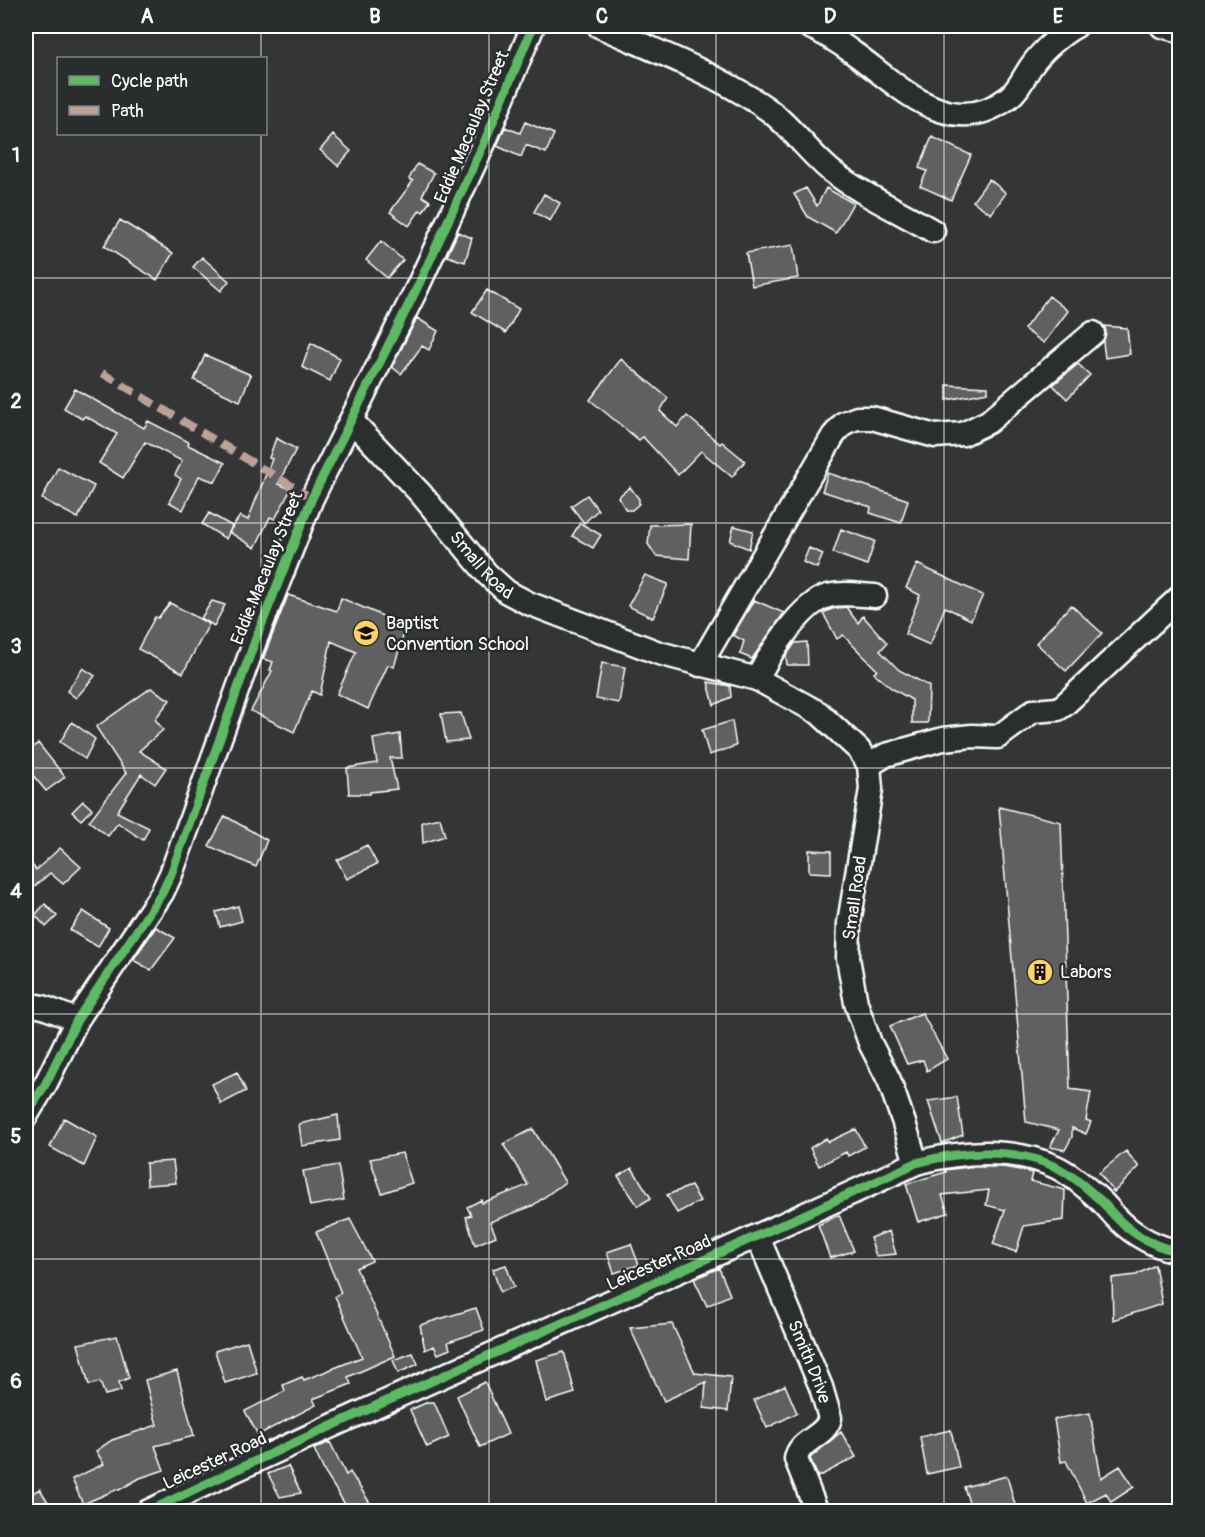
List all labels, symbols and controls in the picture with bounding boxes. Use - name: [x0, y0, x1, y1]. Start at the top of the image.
- text: A: [141, 4, 154, 29]
- text: B: [369, 4, 381, 29]
- text: C: [596, 4, 608, 29]
- text: D: [824, 4, 837, 29]
- text: E: [1053, 4, 1064, 29]
- street label: Eddie Macaulay Street: [429, 47, 515, 207]
- legend: [57, 57, 267, 135]
- text: Cycle path: [111, 70, 188, 93]
- text: Path: [111, 100, 144, 123]
- text: 1: [12, 143, 20, 168]
- text: 2: [10, 389, 22, 414]
- street label: Eddie Macaulay Street: [226, 487, 309, 648]
- street label: Small Road: [445, 526, 517, 605]
- place label: Baptist Convention School: [386, 612, 529, 656]
- school or university icon: Baptist Convention School: [351, 618, 381, 648]
- text: 3: [10, 634, 22, 659]
- street label: Small Road: [838, 855, 872, 941]
- text: 4: [10, 879, 22, 904]
- building icon: Labors: [1025, 957, 1055, 987]
- place label: Labors: [1060, 961, 1112, 984]
- text: 5: [11, 1124, 22, 1149]
- street label: Leicester Road: [603, 1230, 715, 1296]
- street label: Smith Drive: [783, 1317, 837, 1406]
- text: 6: [10, 1369, 22, 1394]
- street label: Leicester Road: [159, 1427, 271, 1495]

